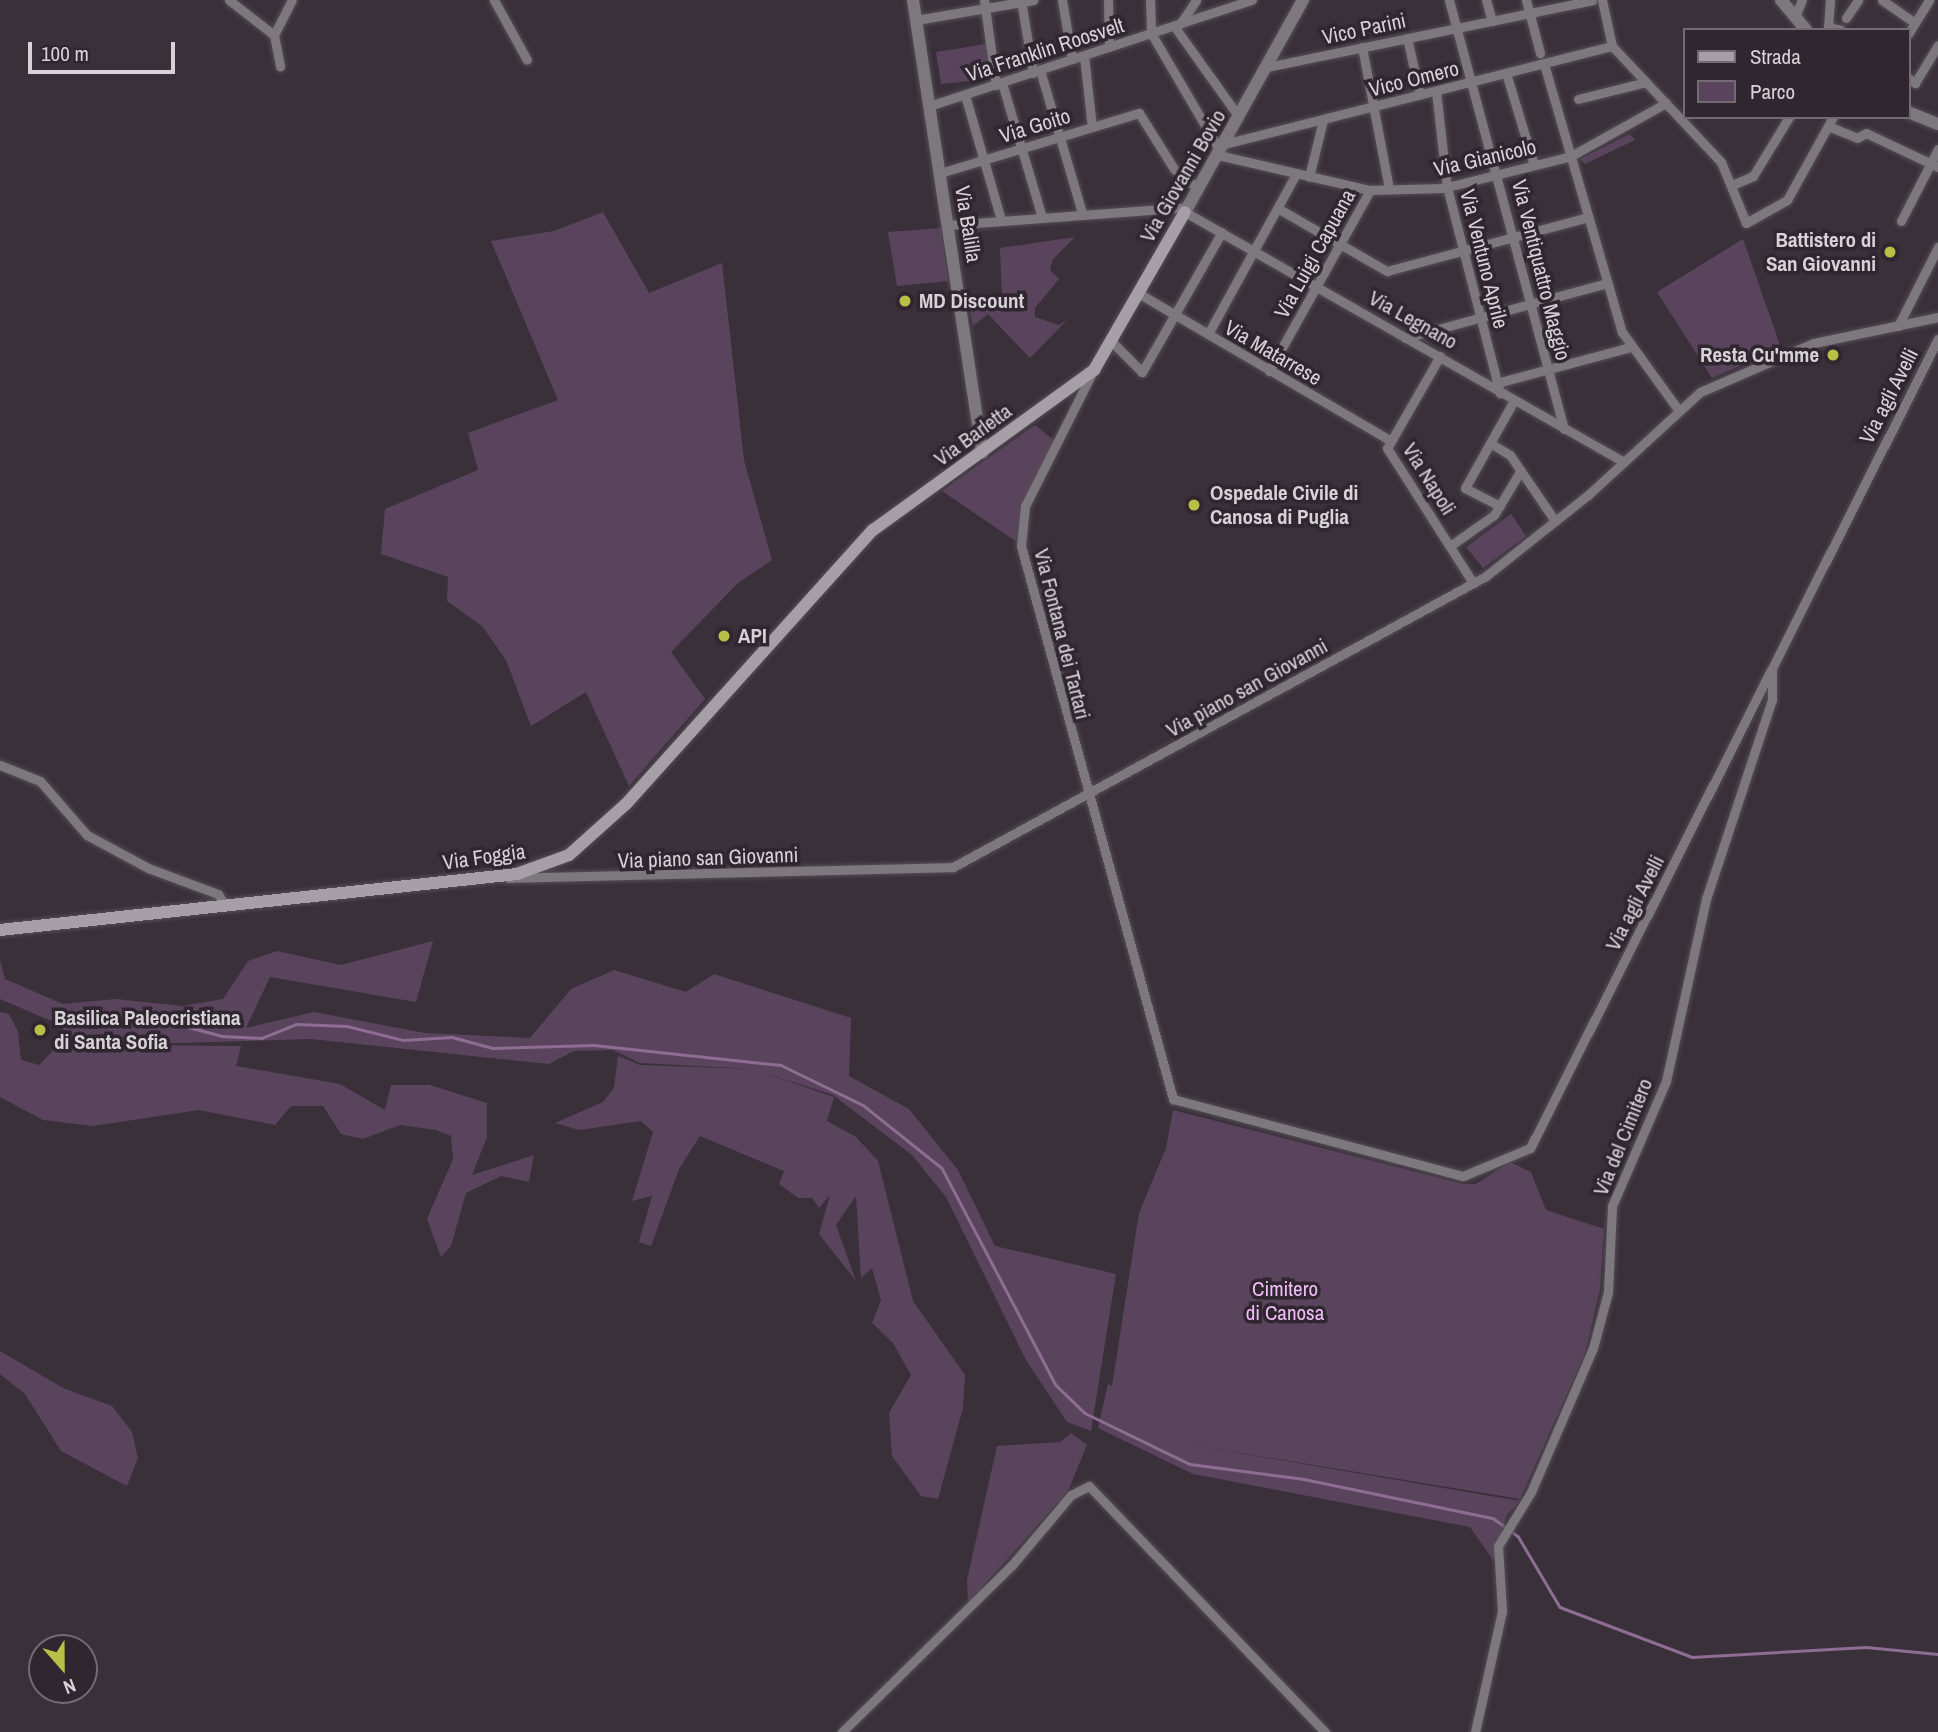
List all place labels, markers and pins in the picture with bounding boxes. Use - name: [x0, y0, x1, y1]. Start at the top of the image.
- place label: Battistero di San Giovanni: [1766, 227, 1876, 277]
- marker: Battistero di San Giovanni: [1882, 244, 1898, 260]
- place label: MD Discount: [919, 288, 1024, 314]
- marker: MD Discount: [897, 293, 913, 309]
- place label: Resta Cu'mme: [1700, 342, 1819, 368]
- marker: Resta Cu'mme: [1825, 347, 1841, 363]
- place label: Ospedale Civile di Canosa di Puglia: [1210, 480, 1358, 530]
- marker: Ospedale Civile di Canosa di Puglia: [1184, 495, 1204, 515]
- place label: API: [738, 623, 767, 649]
- marker: API: [716, 628, 732, 644]
- place label: Basilica Paleocristiana di Santa Sofia: [54, 1005, 241, 1055]
- marker: Basilica Paleocristiana di Santa Sofia: [32, 1022, 48, 1038]

